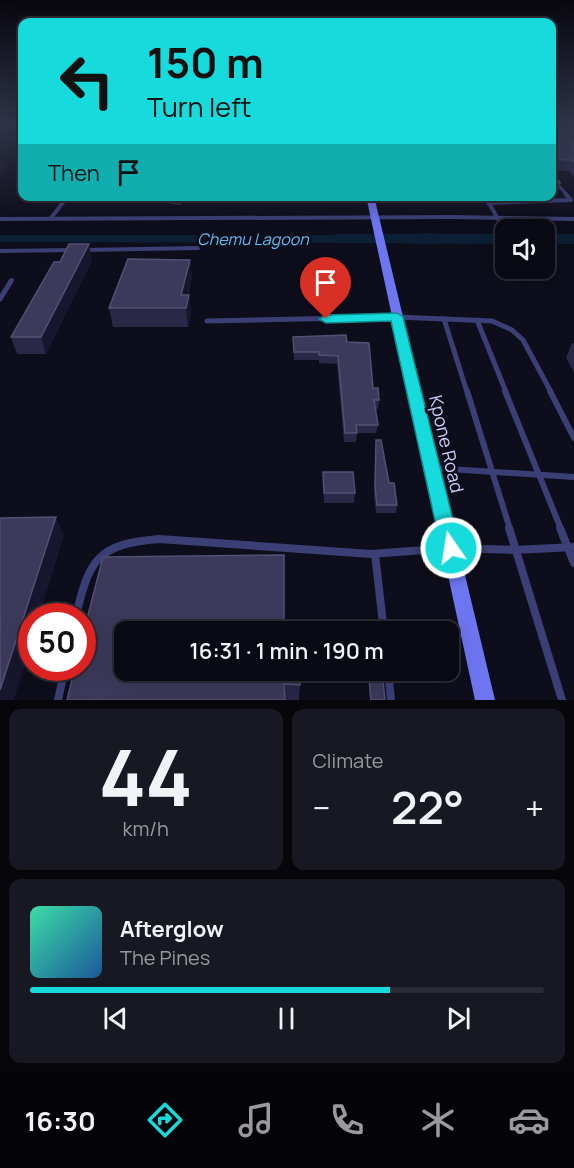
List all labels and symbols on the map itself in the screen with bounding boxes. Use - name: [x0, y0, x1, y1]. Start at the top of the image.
- water label: Chemu Lagoon: [197, 228, 309, 250]
- pin: [300, 257, 351, 319]
- street label: Kpone Road: [424, 393, 470, 495]
- position arrow: [419, 516, 483, 580]
- speed limit sign: 50: [18, 603, 96, 681]

